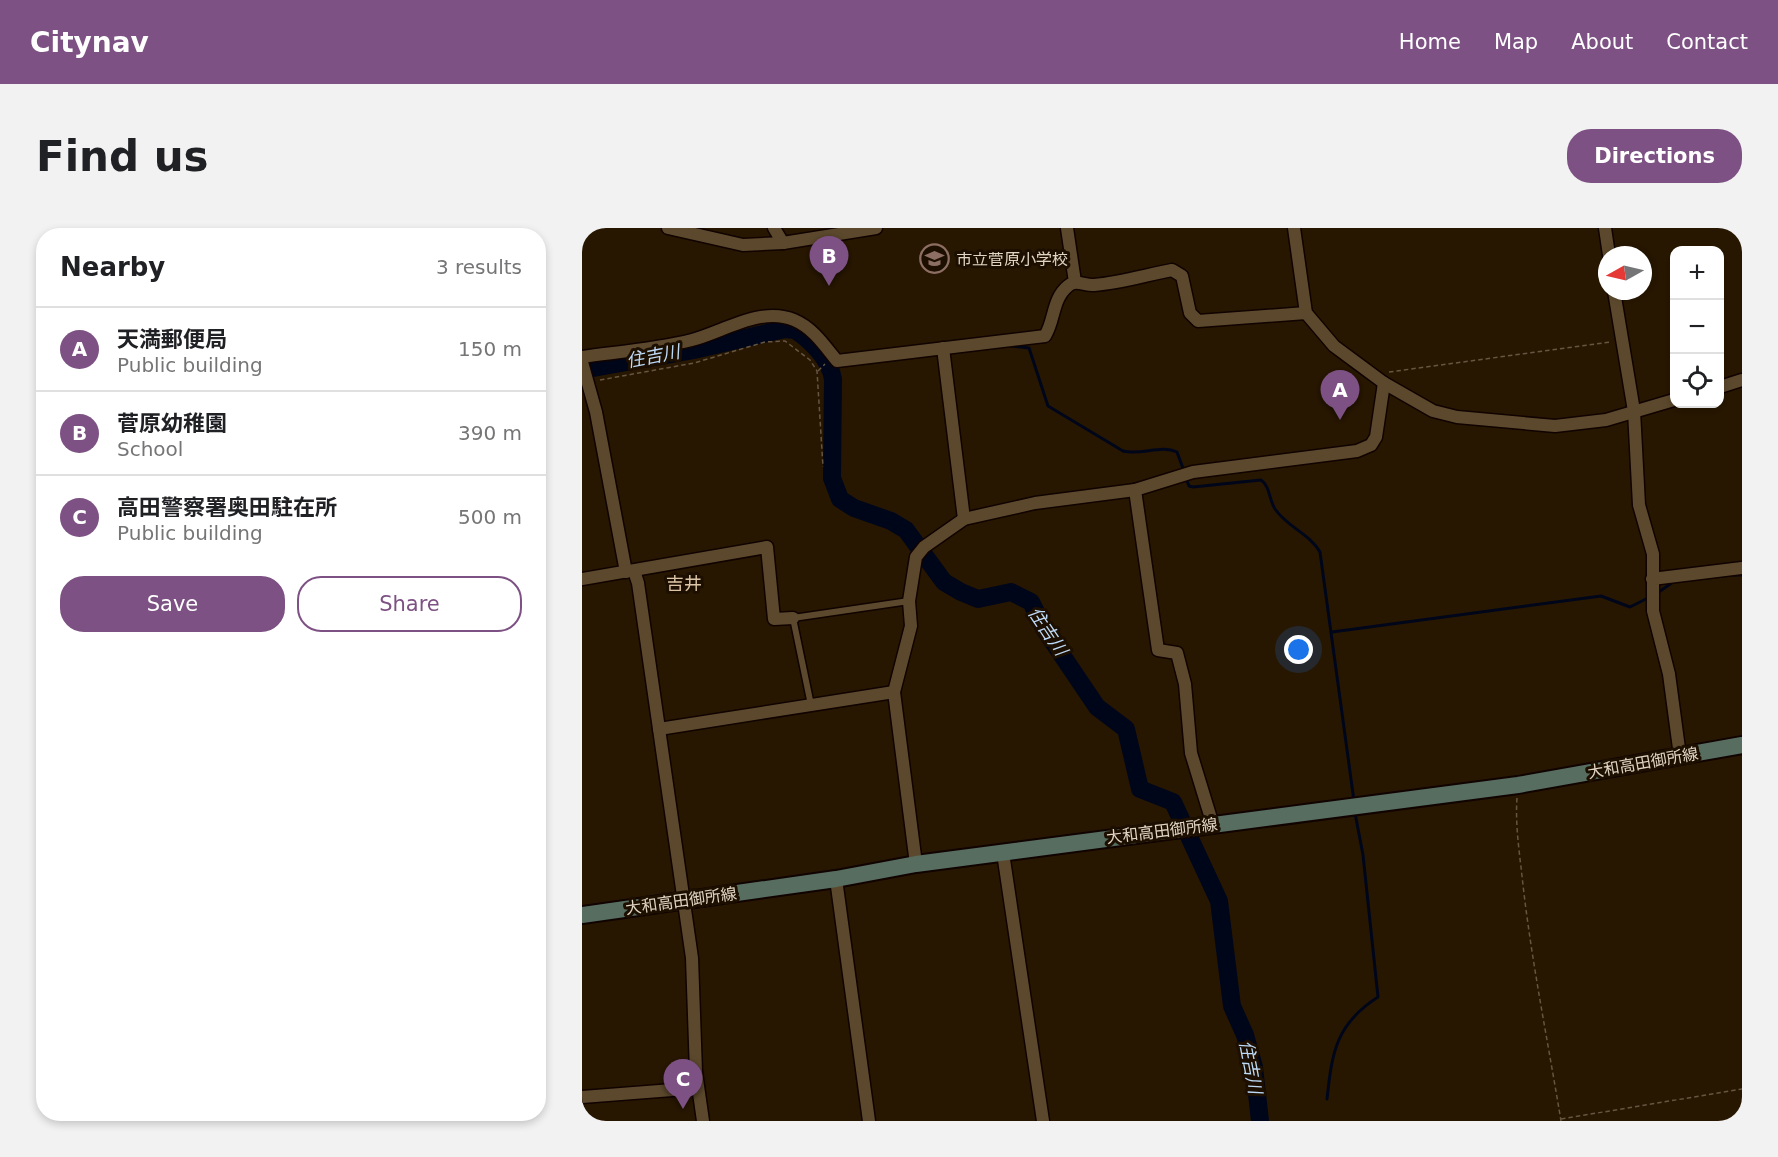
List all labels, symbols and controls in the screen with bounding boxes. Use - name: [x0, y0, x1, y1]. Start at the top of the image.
- text: Citynav: [30, 26, 149, 59]
- text: Home: [1399, 30, 1461, 54]
- text: Map: [1494, 30, 1538, 54]
- text: About: [1571, 30, 1633, 54]
- text: Contact: [1666, 30, 1748, 54]
- button: Directions: [1567, 129, 1742, 183]
- text: Find us: [36, 132, 209, 181]
- pin: B: [810, 236, 848, 286]
- school or university icon: 市立菅原小学校: [919, 243, 951, 275]
- north arrow: [1598, 246, 1652, 300]
- map controls: [1670, 246, 1724, 408]
- button: +: [1670, 246, 1724, 300]
- place label: 市立菅原小学校: [956, 250, 1068, 269]
- text: Nearby: [60, 252, 165, 282]
- text: 3 results: [436, 255, 522, 279]
- button: −: [1670, 300, 1724, 354]
- text: 天満郵便局: [117, 327, 227, 352]
- text: A: [72, 337, 87, 361]
- text: 150 m: [458, 337, 522, 361]
- water label: 住吉川: [624, 340, 683, 371]
- text: Public building: [117, 353, 263, 377]
- button: locate: [1670, 354, 1724, 408]
- pin: A: [1320, 370, 1359, 420]
- text: 菅原幼稚園: [117, 411, 227, 436]
- text: B: [72, 421, 87, 445]
- text: 390 m: [458, 421, 522, 445]
- text: School: [117, 437, 183, 461]
- text: 高田警察署奥田駐在所: [117, 495, 337, 520]
- text: C: [72, 505, 87, 529]
- text: 500 m: [458, 505, 522, 529]
- text: Public building: [117, 521, 263, 545]
- district label: 吉井: [666, 573, 702, 594]
- button: Save: [60, 576, 285, 632]
- button: Share: [297, 576, 522, 632]
- water label: 住吉川: [1024, 603, 1073, 661]
- your location: [1284, 635, 1313, 664]
- street label: 大和高田御所線: [1586, 744, 1700, 782]
- street label: 大和高田御所線: [1105, 815, 1219, 847]
- street label: 大和高田御所線: [624, 884, 738, 918]
- water label: 住吉川: [1236, 1038, 1267, 1097]
- pin: C: [664, 1060, 702, 1109]

